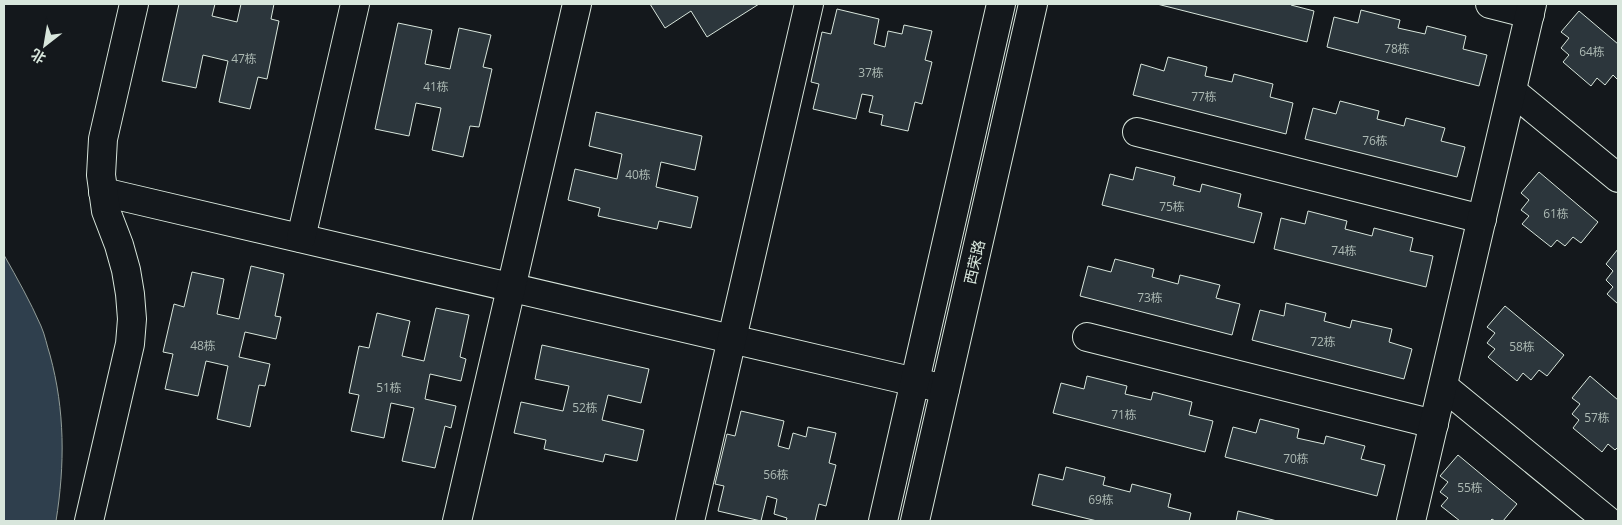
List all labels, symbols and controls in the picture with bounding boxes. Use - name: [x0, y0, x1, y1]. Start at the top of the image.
- north arrow: [20, 20, 70, 70]
- house number: 78栋: [1384, 40, 1410, 57]
- house number: 64栋: [1579, 43, 1605, 60]
- text: 北: [27, 45, 49, 68]
- house number: 47栋: [231, 50, 257, 67]
- house number: 37栋: [858, 64, 884, 81]
- house number: 41栋: [423, 78, 449, 95]
- house number: 77栋: [1191, 88, 1217, 105]
- house number: 76栋: [1362, 132, 1388, 149]
- house number: 40栋: [625, 166, 651, 183]
- house number: 75栋: [1159, 198, 1185, 215]
- house number: 61栋: [1543, 205, 1569, 222]
- street label: 西荣路: [959, 238, 989, 286]
- house number: 74栋: [1331, 242, 1357, 259]
- house number: 73栋: [1137, 289, 1163, 306]
- house number: 72栋: [1310, 333, 1336, 350]
- house number: 48栋: [190, 337, 216, 354]
- house number: 58栋: [1509, 338, 1535, 355]
- house number: 51栋: [376, 379, 402, 396]
- house number: 52栋: [572, 399, 598, 416]
- house number: 71栋: [1111, 406, 1137, 423]
- house number: 57栋: [1584, 409, 1610, 426]
- house number: 70栋: [1283, 450, 1309, 467]
- house number: 56栋: [763, 466, 789, 483]
- house number: 55栋: [1457, 479, 1483, 496]
- house number: 69栋: [1088, 491, 1114, 508]

